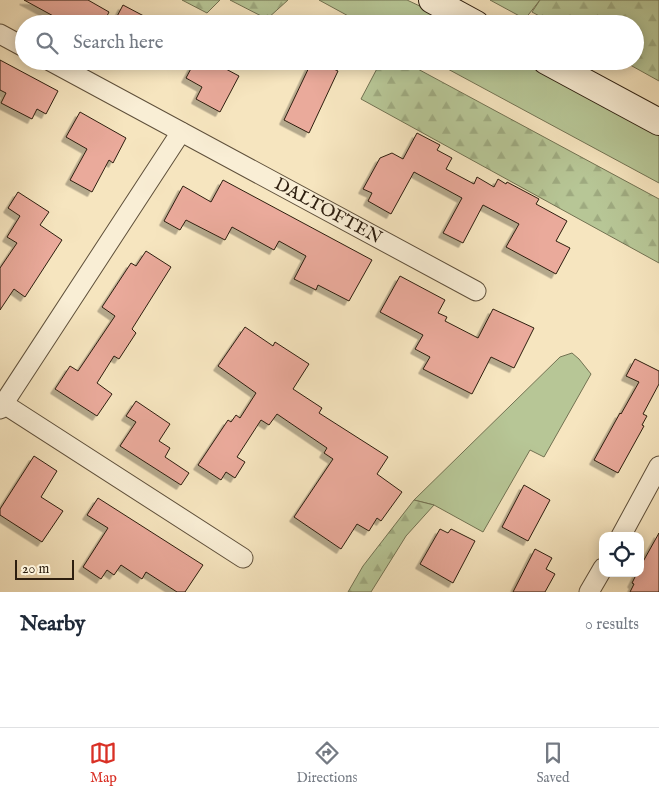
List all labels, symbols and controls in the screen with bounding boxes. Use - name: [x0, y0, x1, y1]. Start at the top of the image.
- search box: [15, 15, 644, 70]
- icon: search: [33, 29, 61, 57]
- text: Search here: [73, 31, 164, 55]
- street label: DALTOFTEN: [270, 173, 386, 250]
- map controls: [599, 532, 644, 577]
- button: locate: [599, 532, 644, 577]
- scale bar: [15, 557, 74, 580]
- text: 20 m: [22, 560, 49, 578]
- text: Nearby: [20, 611, 85, 638]
- text: 0 results: [585, 615, 639, 635]
- tab: Map: [89, 739, 117, 787]
- tab: Directions: [296, 739, 357, 787]
- tab: Saved: [536, 739, 569, 787]

